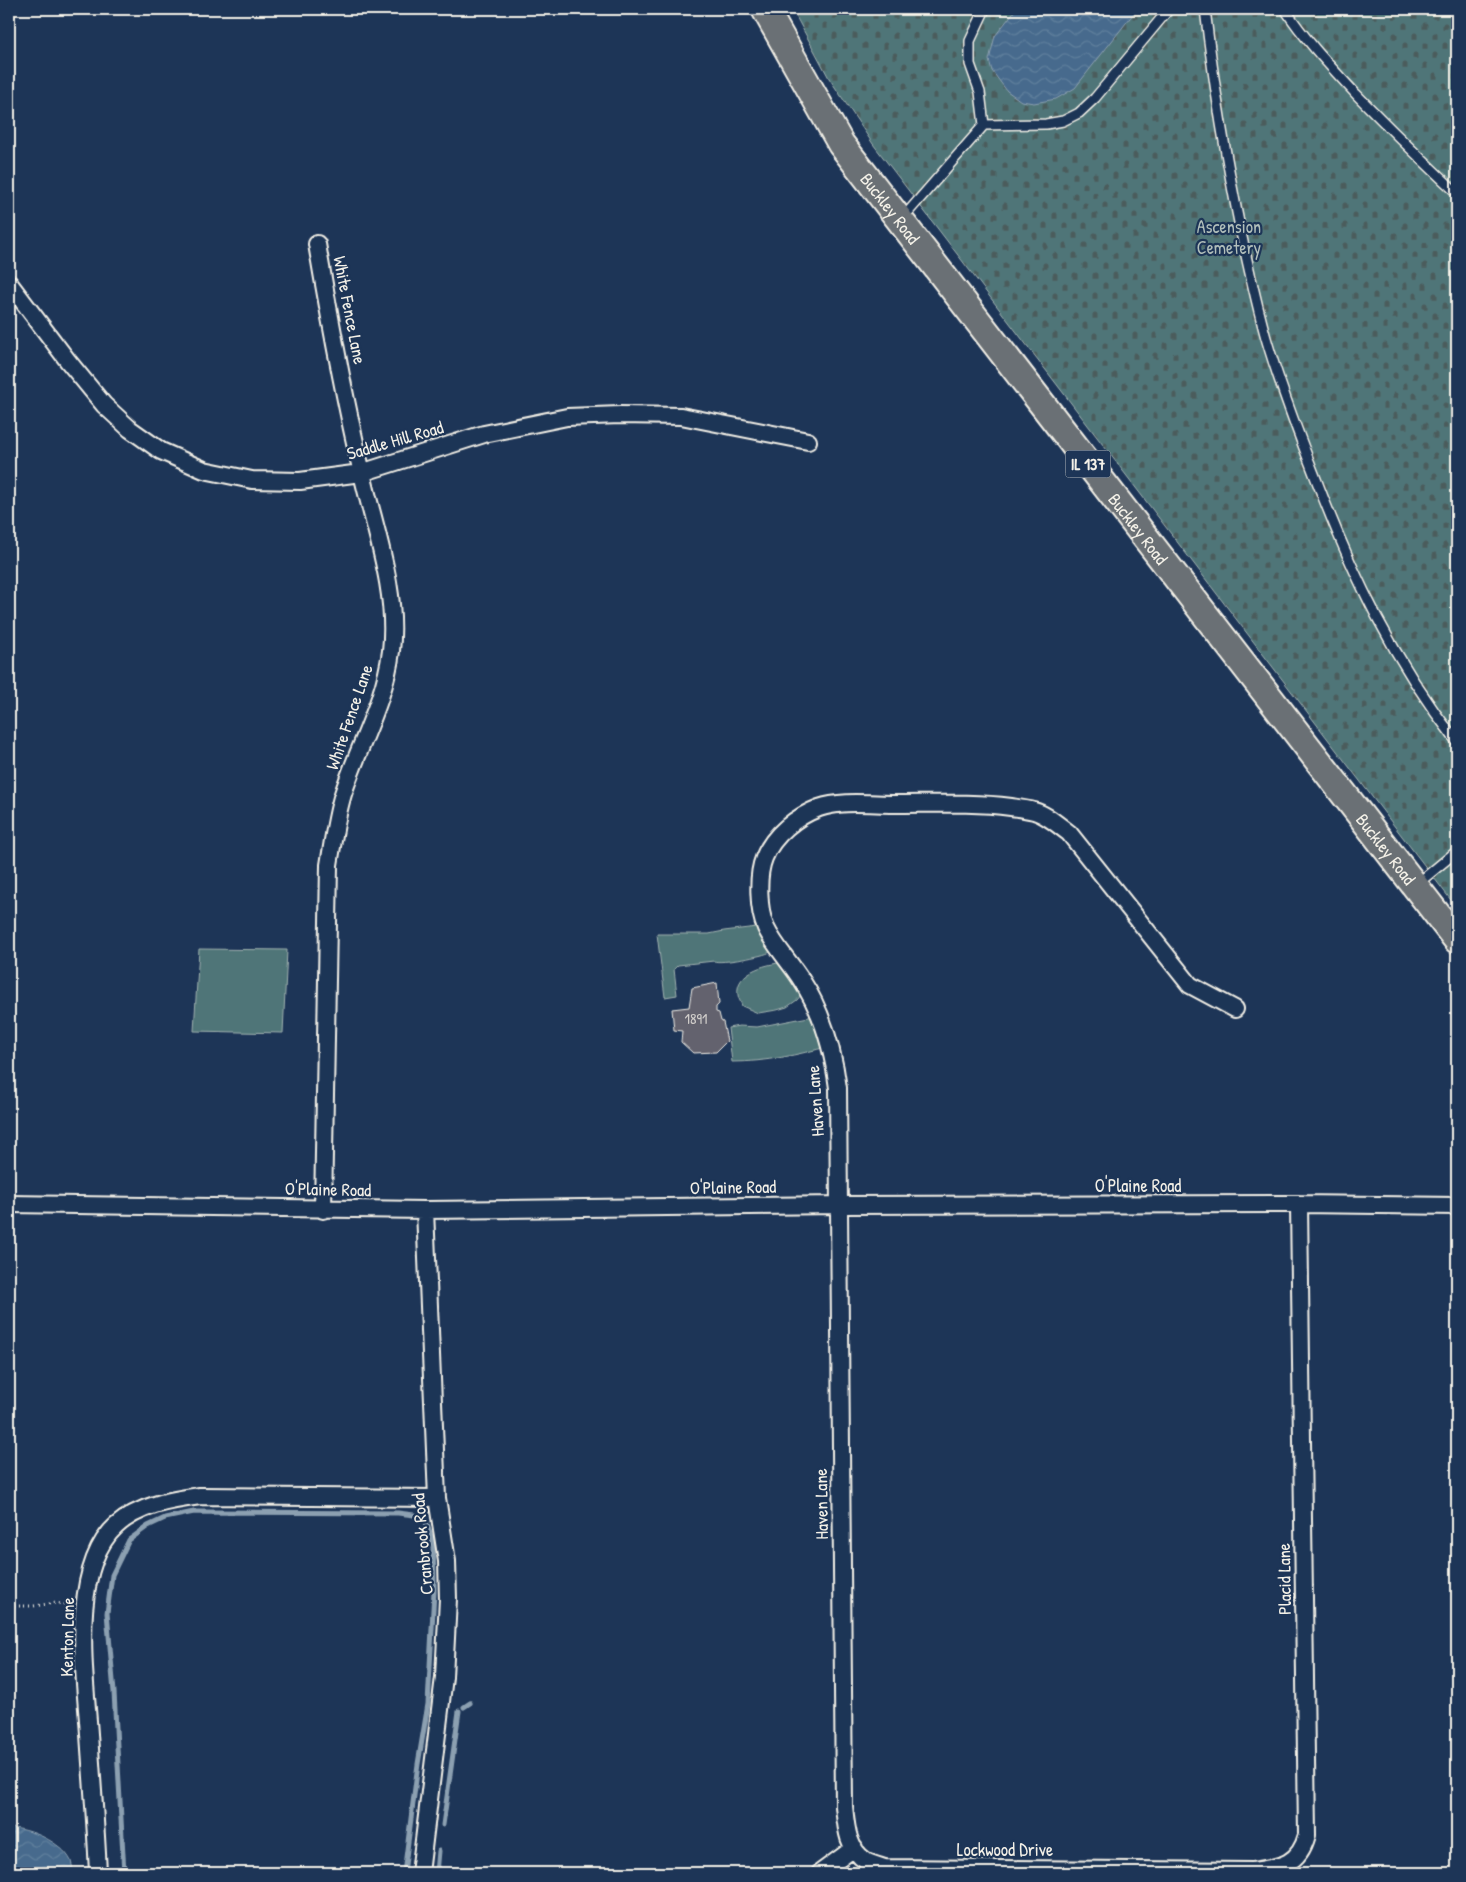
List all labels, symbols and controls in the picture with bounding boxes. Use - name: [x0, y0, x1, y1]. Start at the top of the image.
- street label: Buckley Road: [855, 167, 926, 249]
- park label: Ascension Cemetery: [1197, 214, 1262, 260]
- street label: White Fence Lane: [327, 254, 373, 366]
- street label: Saddle Hill Road: [344, 414, 446, 466]
- road number: IL 137: [1066, 450, 1110, 478]
- street label: Buckley Road: [1103, 488, 1174, 569]
- street label: White Fence Lane: [319, 661, 379, 773]
- street label: Buckley Road: [1351, 808, 1422, 890]
- house number: 1891: [685, 1008, 707, 1029]
- street label: Haven Lane: [800, 1065, 830, 1137]
- street label: O'Plaine Road: [1095, 1173, 1181, 1198]
- street label: O'Plaine Road: [690, 1174, 776, 1200]
- street label: O'Plaine Road: [285, 1176, 371, 1202]
- street label: Haven Lane: [808, 1468, 834, 1540]
- street label: Cranbrook Road: [405, 1492, 439, 1596]
- street label: Placid Lane: [1271, 1543, 1297, 1615]
- street label: Kenton Lane: [54, 1597, 80, 1677]
- street label: Lockwood Drive: [957, 1837, 1053, 1862]

